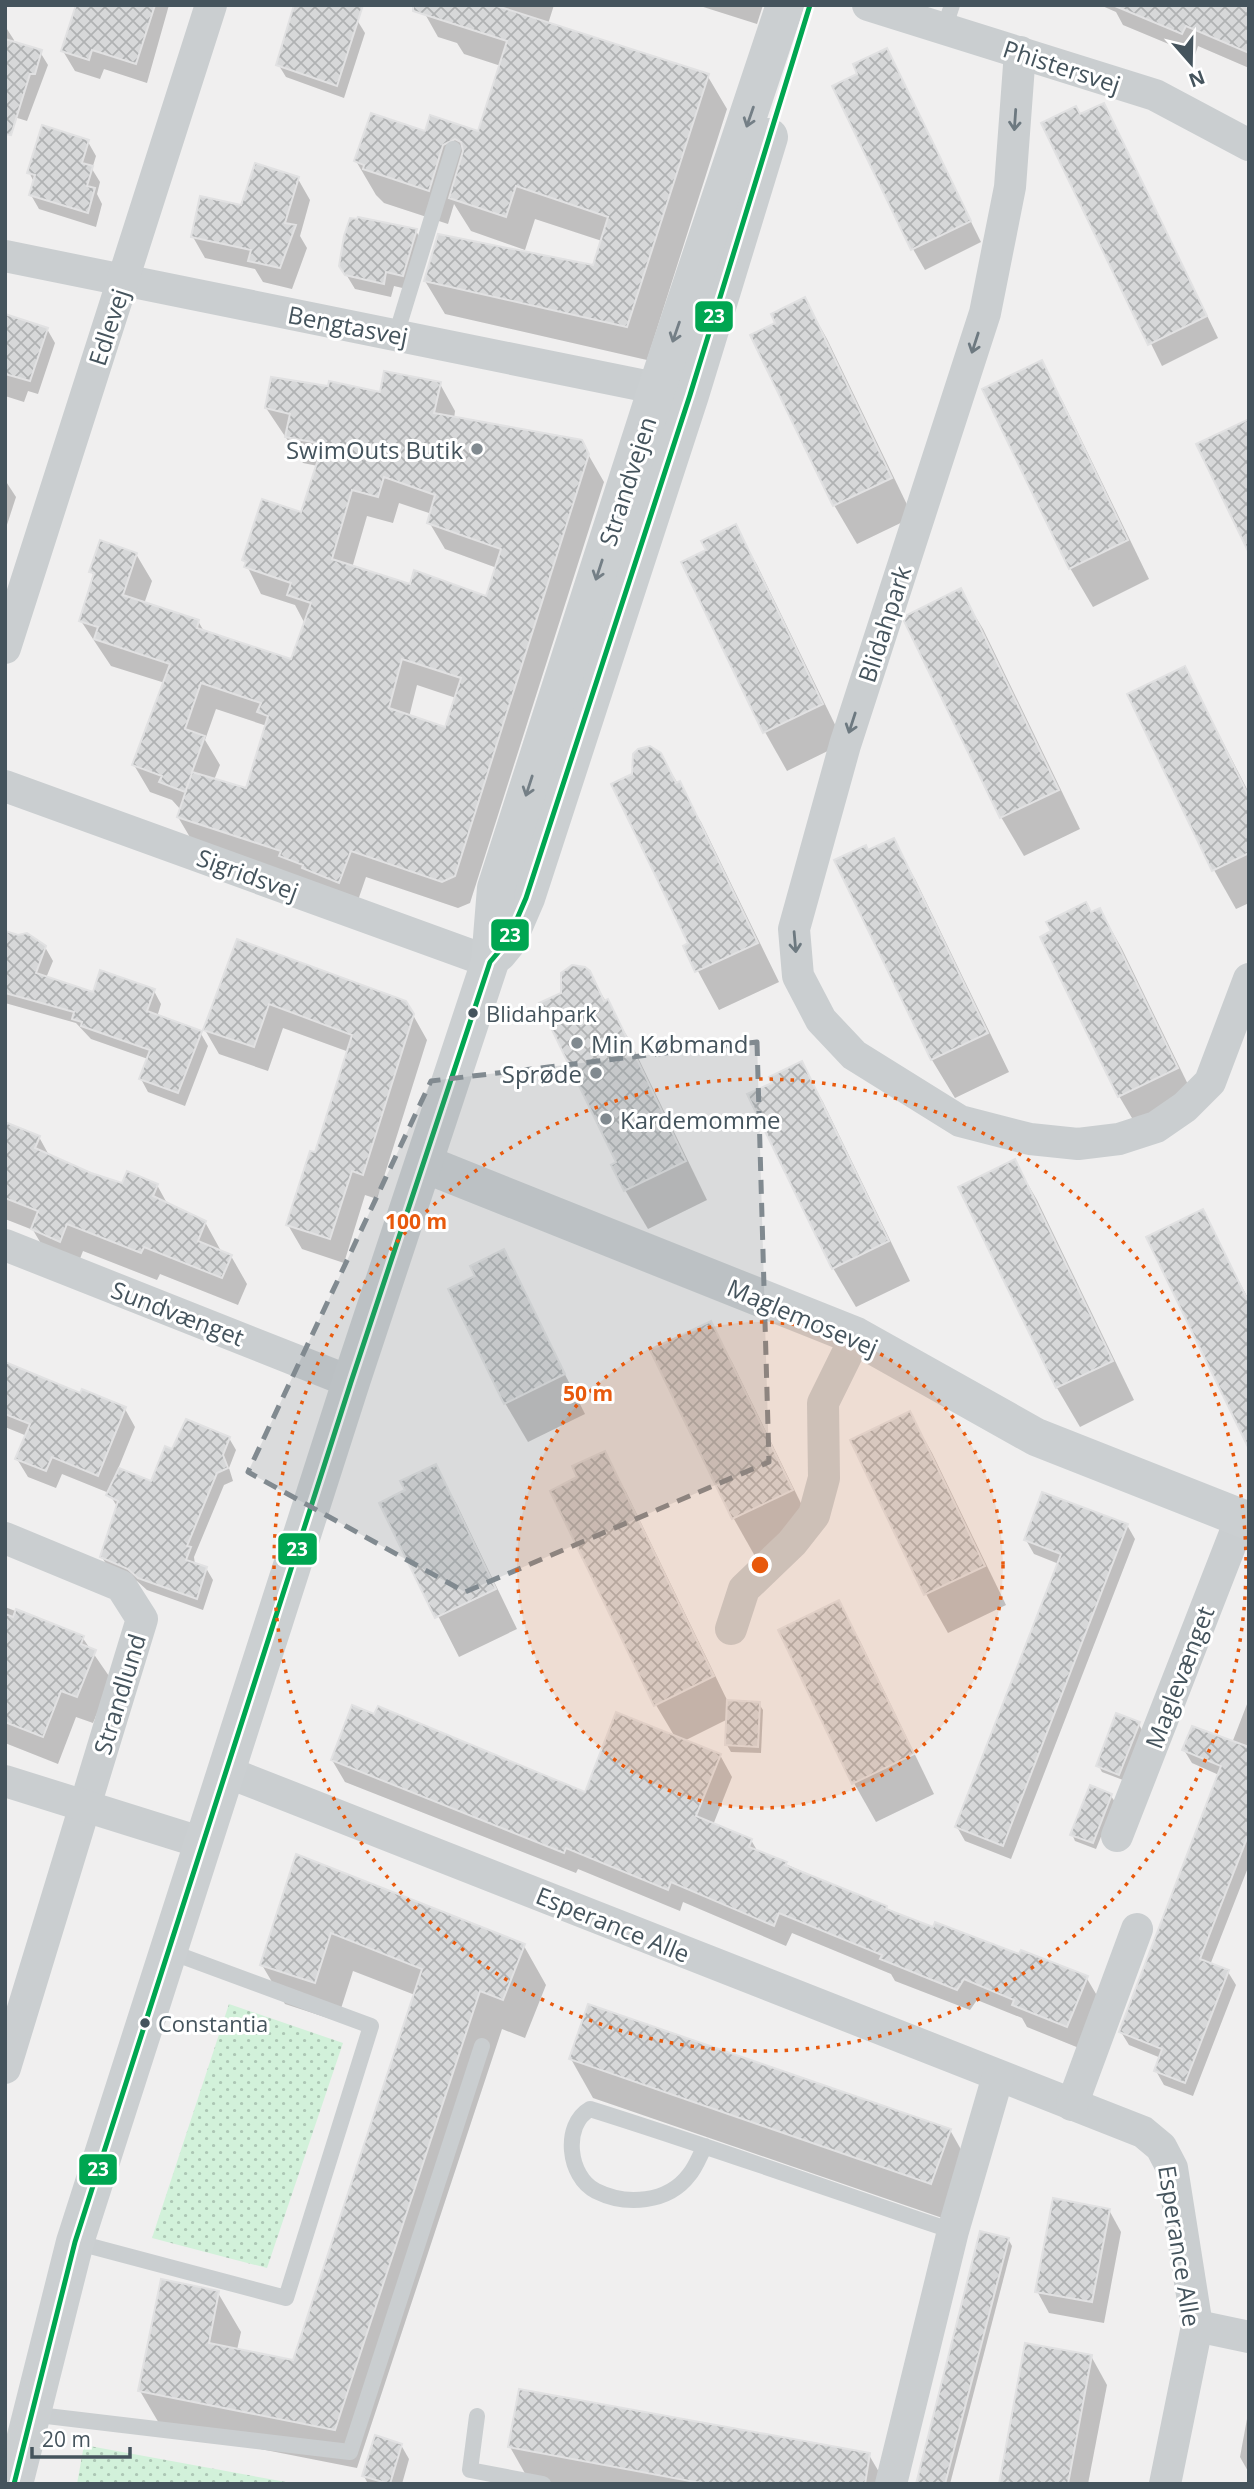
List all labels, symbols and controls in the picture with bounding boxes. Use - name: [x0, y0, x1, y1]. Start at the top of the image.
- north arrow: [1156, 28, 1226, 98]
- street label: Phistersvej: [999, 32, 1125, 100]
- text: N: [1185, 64, 1209, 94]
- one-way arrow: [742, 105, 755, 127]
- one-way arrow: [1008, 108, 1021, 131]
- street label: Edlevej: [80, 284, 136, 370]
- street label: Bengtasvej: [285, 297, 411, 353]
- line badge: 23: [694, 300, 734, 333]
- text: 23: [703, 303, 725, 329]
- one-way arrow: [669, 321, 681, 343]
- one-way arrow: [968, 332, 981, 354]
- street label: Strandvejen: [591, 412, 663, 550]
- place label: SwimOuts Butik: [286, 433, 463, 466]
- marker: SwimOuts Butik: [469, 441, 485, 457]
- one-way arrow: [591, 558, 604, 580]
- street label: Blidahpark: [850, 561, 918, 687]
- one-way arrow: [845, 711, 857, 733]
- one-way arrow: [522, 775, 534, 797]
- street label: Sigridsvej: [193, 840, 303, 908]
- line badge: 23: [490, 918, 530, 952]
- text: 23: [499, 922, 521, 948]
- one-way arrow: [789, 930, 802, 953]
- place label: Blidahpark: [486, 998, 597, 1028]
- marker: Blidahpark: [466, 1006, 480, 1020]
- place label: Min Købmand: [591, 1027, 748, 1060]
- marker: Min Købmand: [569, 1035, 585, 1051]
- place label: Sprøde: [502, 1057, 582, 1090]
- marker: Sprøde: [588, 1065, 604, 1081]
- place label: Kardemomme: [620, 1103, 781, 1136]
- marker: Kardemomme: [598, 1111, 614, 1127]
- text: 100 m: [385, 1207, 447, 1235]
- street label: Maglemosevej: [723, 1270, 883, 1364]
- street label: Sundvænget: [107, 1273, 249, 1353]
- text: 50 m: [563, 1379, 613, 1407]
- line badge: 23: [277, 1532, 318, 1566]
- text: 23: [286, 1536, 308, 1562]
- centre of rings: [748, 1553, 772, 1577]
- street label: Maglevænget: [1137, 1601, 1221, 1753]
- street label: Strandlund: [85, 1630, 153, 1758]
- street label: Esperance Alle: [531, 1878, 695, 1970]
- place label: Constantia: [158, 2008, 268, 2038]
- marker: Constantia: [138, 2016, 152, 2030]
- line badge: 23: [78, 2153, 118, 2186]
- text: 23: [87, 2156, 109, 2182]
- street label: Esperance Alle: [1151, 2163, 1209, 2329]
- scale bar: [32, 2416, 130, 2460]
- text: 20 m: [42, 2425, 91, 2453]

